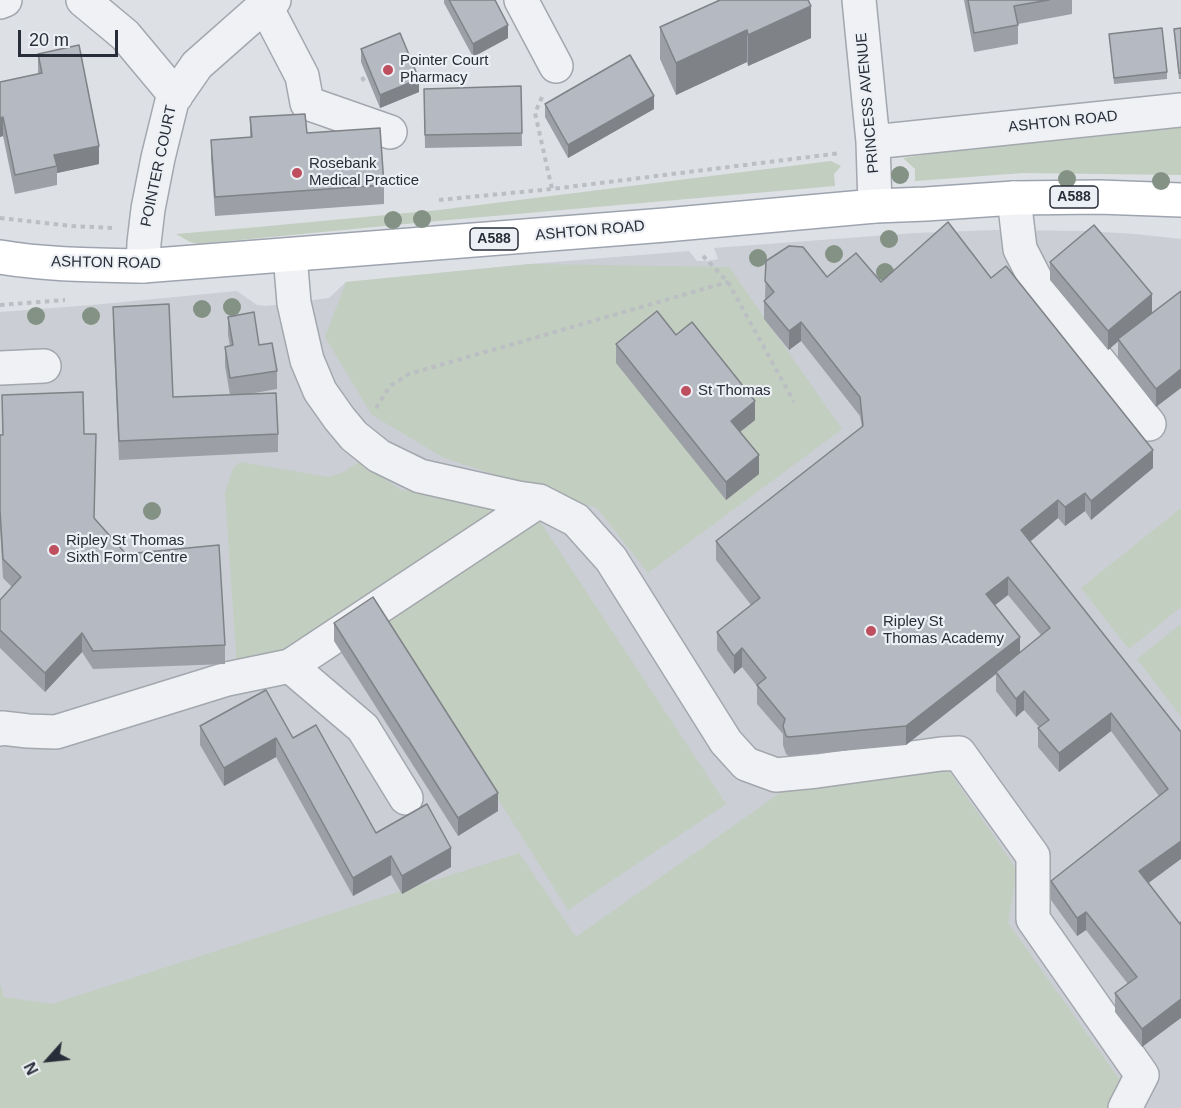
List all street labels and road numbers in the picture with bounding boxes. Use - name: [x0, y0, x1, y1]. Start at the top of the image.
- street label: PRINCESS AVENUE: [853, 32, 883, 174]
- street label: POINTER COURT: [137, 104, 181, 228]
- street label: ASHTON ROAD: [1007, 107, 1119, 137]
- road number: A588: [1050, 186, 1098, 208]
- street label: ASHTON ROAD: [535, 217, 645, 245]
- road number: A588: [470, 228, 518, 250]
- street label: ASHTON ROAD: [51, 253, 161, 273]

